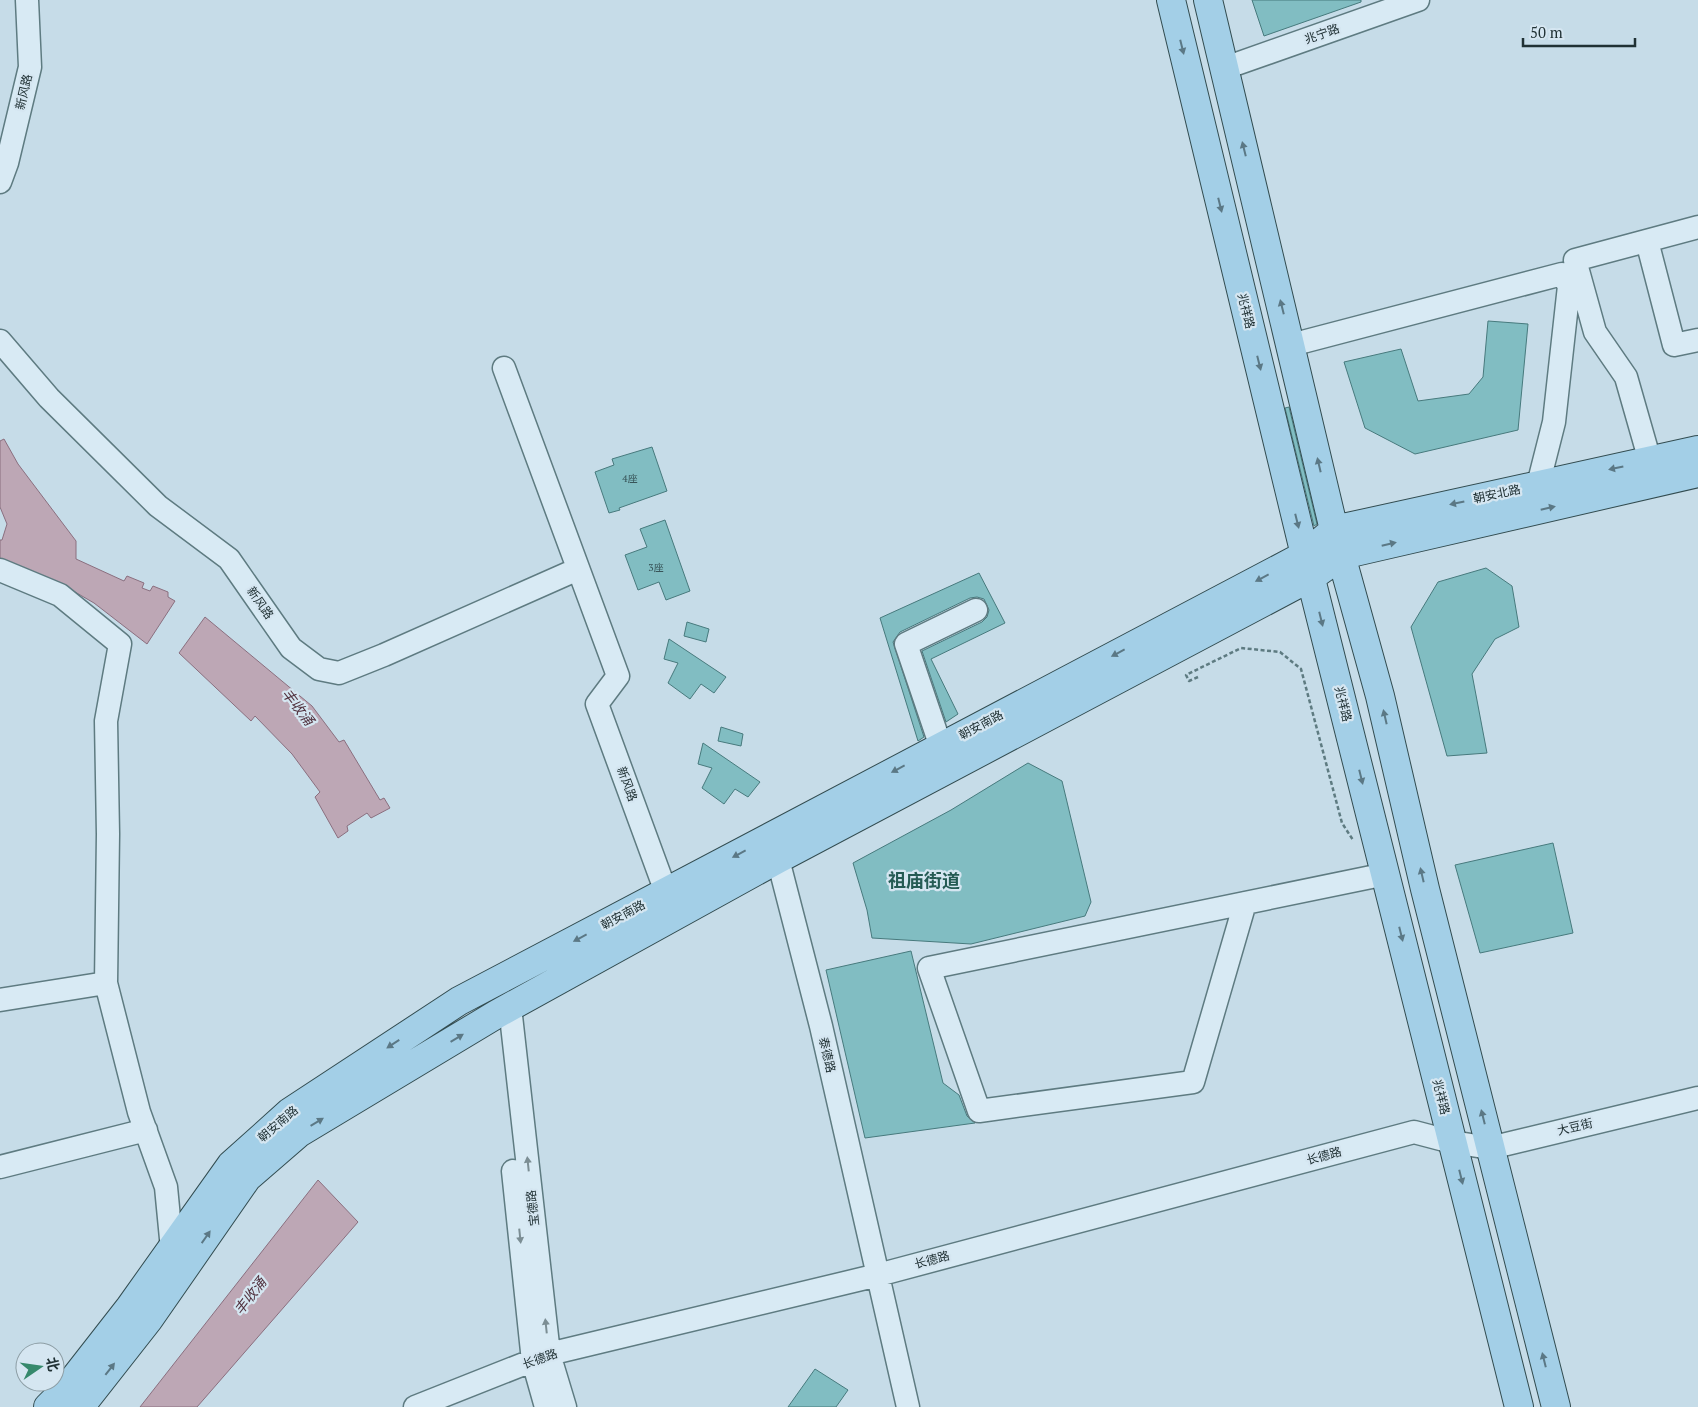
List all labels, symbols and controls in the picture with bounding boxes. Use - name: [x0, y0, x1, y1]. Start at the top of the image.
- scale bar: [1523, 15, 1636, 47]
- street label: 兆宁路: [1302, 21, 1341, 46]
- text: 50 m: [1530, 22, 1563, 42]
- one-way arrow: [1178, 40, 1186, 55]
- street label: 新风路: [12, 73, 35, 111]
- one-way arrow: [1240, 142, 1248, 157]
- one-way arrow: [1216, 198, 1224, 213]
- street label: 兆祥路: [1235, 292, 1258, 330]
- one-way arrow: [1278, 300, 1286, 315]
- one-way arrow: [1255, 356, 1263, 371]
- one-way arrow: [1315, 458, 1323, 473]
- one-way arrow: [1609, 464, 1624, 472]
- house number: 4座: [622, 472, 638, 485]
- street label: 朝安北路: [1472, 481, 1522, 506]
- one-way arrow: [1450, 499, 1465, 507]
- one-way arrow: [1540, 504, 1555, 512]
- one-way arrow: [1293, 514, 1301, 529]
- one-way arrow: [1382, 540, 1397, 548]
- house number: 3座: [648, 561, 664, 574]
- one-way arrow: [1255, 573, 1269, 582]
- street label: 新风路: [244, 584, 277, 622]
- one-way arrow: [1317, 612, 1325, 627]
- one-way arrow: [1111, 649, 1125, 657]
- water label: 丰收涌: [278, 684, 320, 731]
- street label: 兆祥路: [1332, 685, 1355, 723]
- street label: 朝安南路: [956, 707, 1005, 742]
- one-way arrow: [1381, 709, 1389, 724]
- street label: 新风路: [614, 764, 641, 803]
- one-way arrow: [891, 765, 905, 773]
- one-way arrow: [1357, 769, 1365, 784]
- one-way arrow: [732, 849, 746, 858]
- one-way arrow: [1418, 867, 1426, 882]
- district label: 祖庙街道: [888, 868, 960, 892]
- street label: 朝安南路: [598, 897, 647, 932]
- one-way arrow: [1397, 927, 1405, 942]
- one-way arrow: [573, 934, 587, 942]
- one-way arrow: [450, 1033, 463, 1042]
- street label: 泰德路: [816, 1036, 839, 1074]
- one-way arrow: [387, 1039, 400, 1049]
- street label: 兆祥路: [1430, 1078, 1453, 1116]
- street label: 朝安南路: [254, 1102, 301, 1145]
- one-way arrow: [1478, 1110, 1486, 1125]
- street label: 大豆街: [1556, 1115, 1594, 1138]
- one-way arrow: [311, 1117, 324, 1126]
- street label: 长德路: [1305, 1144, 1343, 1167]
- one-way arrow: [524, 1156, 532, 1172]
- one-way arrow: [1457, 1169, 1465, 1184]
- street label: 宝德路: [523, 1189, 542, 1227]
- one-way arrow: [516, 1228, 524, 1244]
- one-way arrow: [201, 1230, 211, 1244]
- street label: 长德路: [913, 1248, 951, 1271]
- water label: 丰收涌: [229, 1272, 271, 1318]
- one-way arrow: [542, 1317, 550, 1333]
- north arrow: [15, 1342, 65, 1392]
- street label: 长德路: [520, 1346, 559, 1371]
- one-way arrow: [1540, 1352, 1548, 1367]
- text: 北: [42, 1355, 64, 1373]
- one-way arrow: [105, 1363, 116, 1376]

